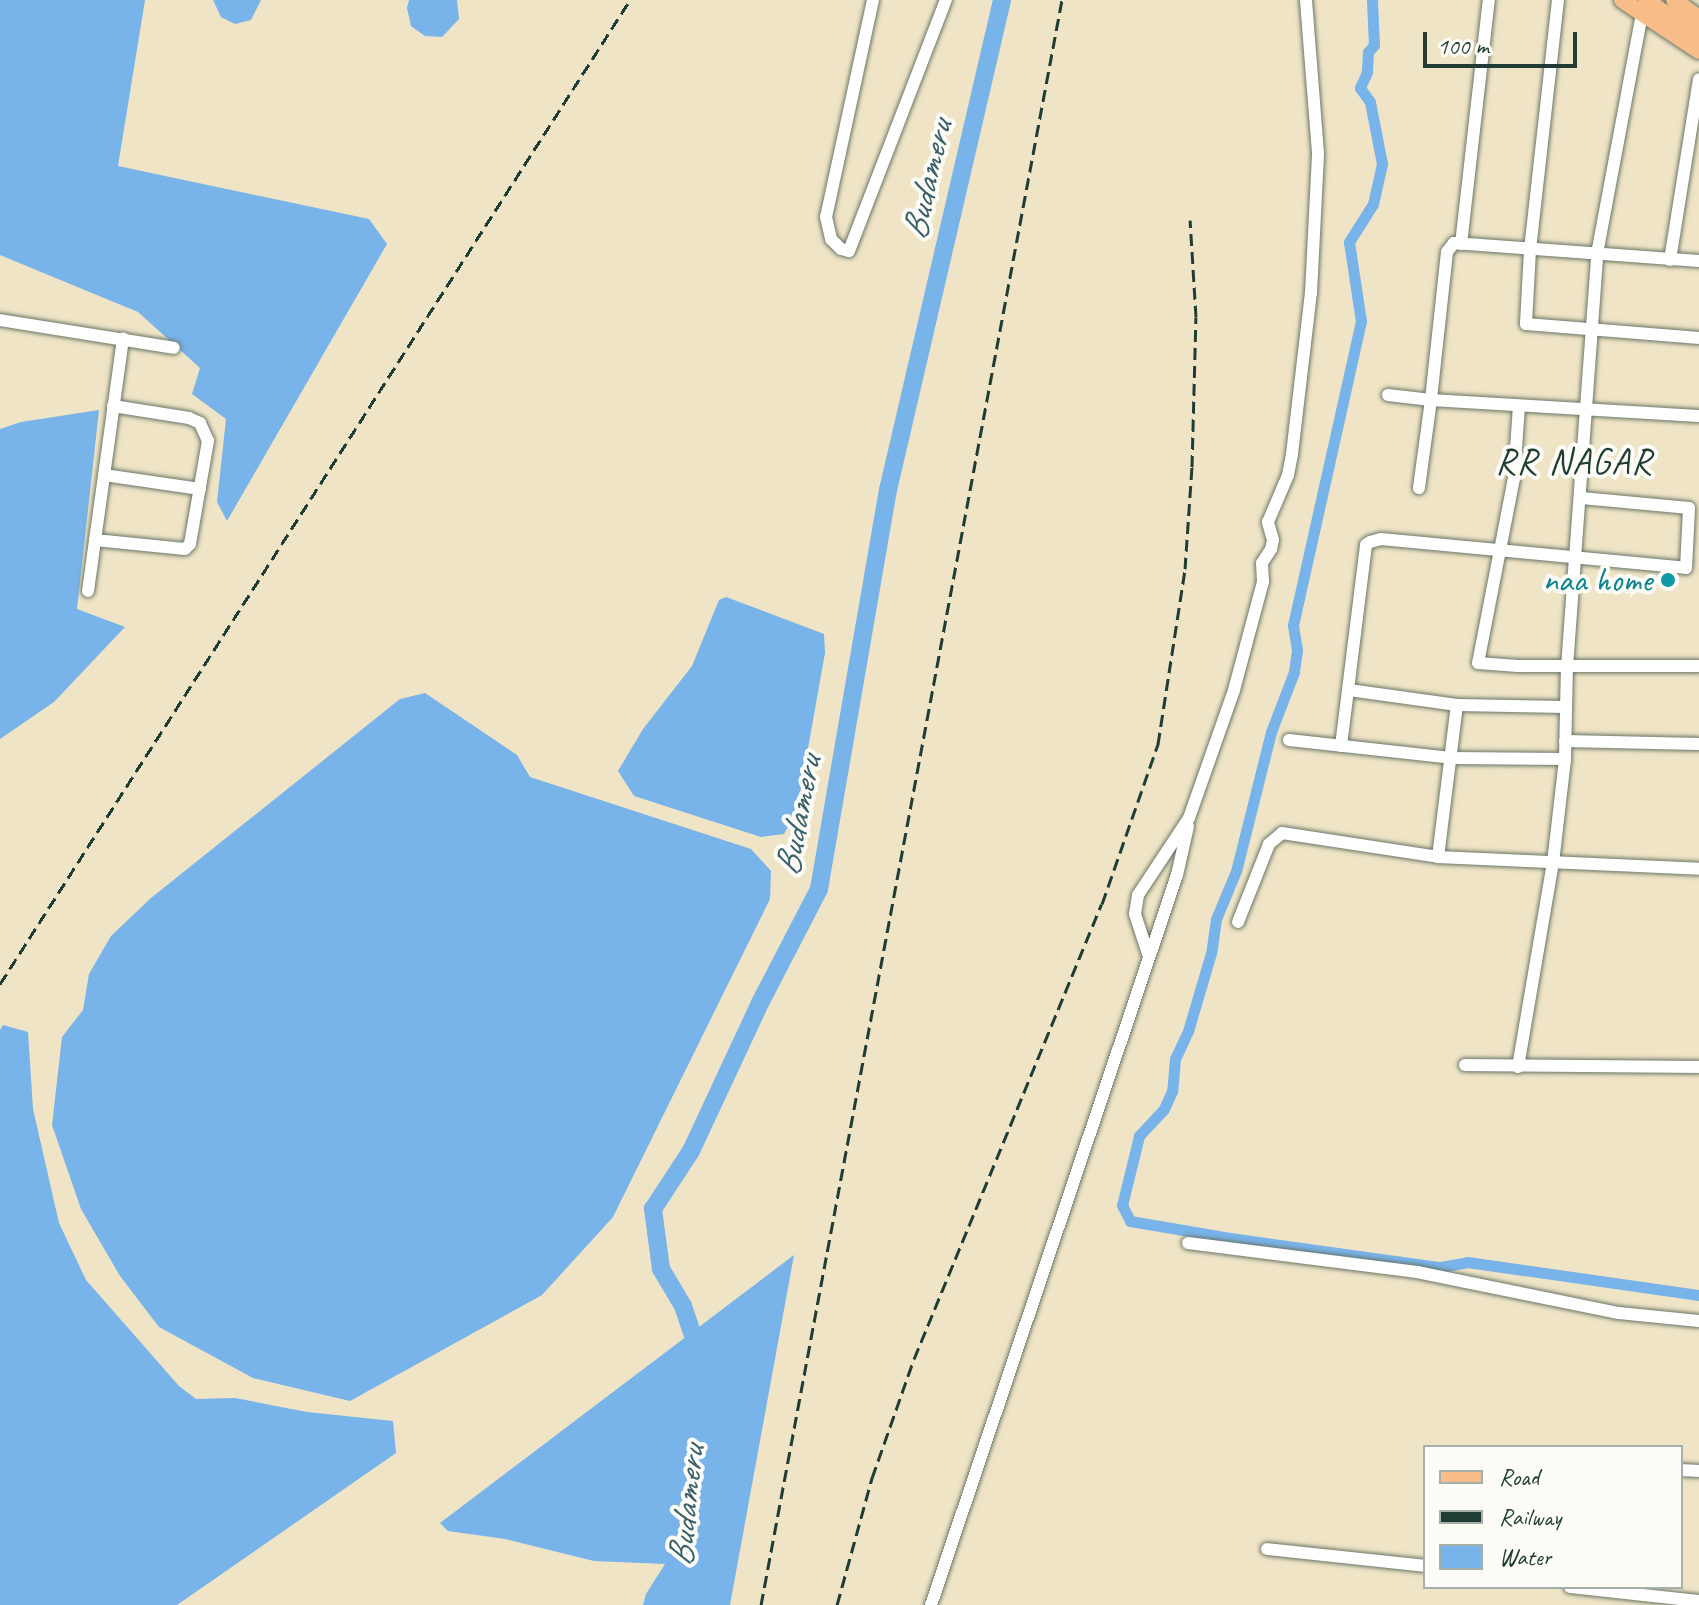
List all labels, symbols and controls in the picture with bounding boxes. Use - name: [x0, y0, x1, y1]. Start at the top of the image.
- scale bar: [1427, 16, 1581, 66]
- text: 100 m: [1437, 31, 1489, 61]
- water label: Budameru: [892, 116, 962, 244]
- district label: RR NAGAR: [1497, 440, 1651, 484]
- place label: naa home: [1540, 560, 1652, 600]
- marker: naa home: [1659, 571, 1677, 589]
- water label: Budameru: [765, 753, 831, 879]
- water label: Budameru: [658, 1444, 714, 1568]
- legend: [1423, 1445, 1683, 1589]
- text: Road: [1499, 1462, 1539, 1492]
- text: Railway: [1499, 1502, 1561, 1532]
- text: Water: [1499, 1542, 1551, 1572]

